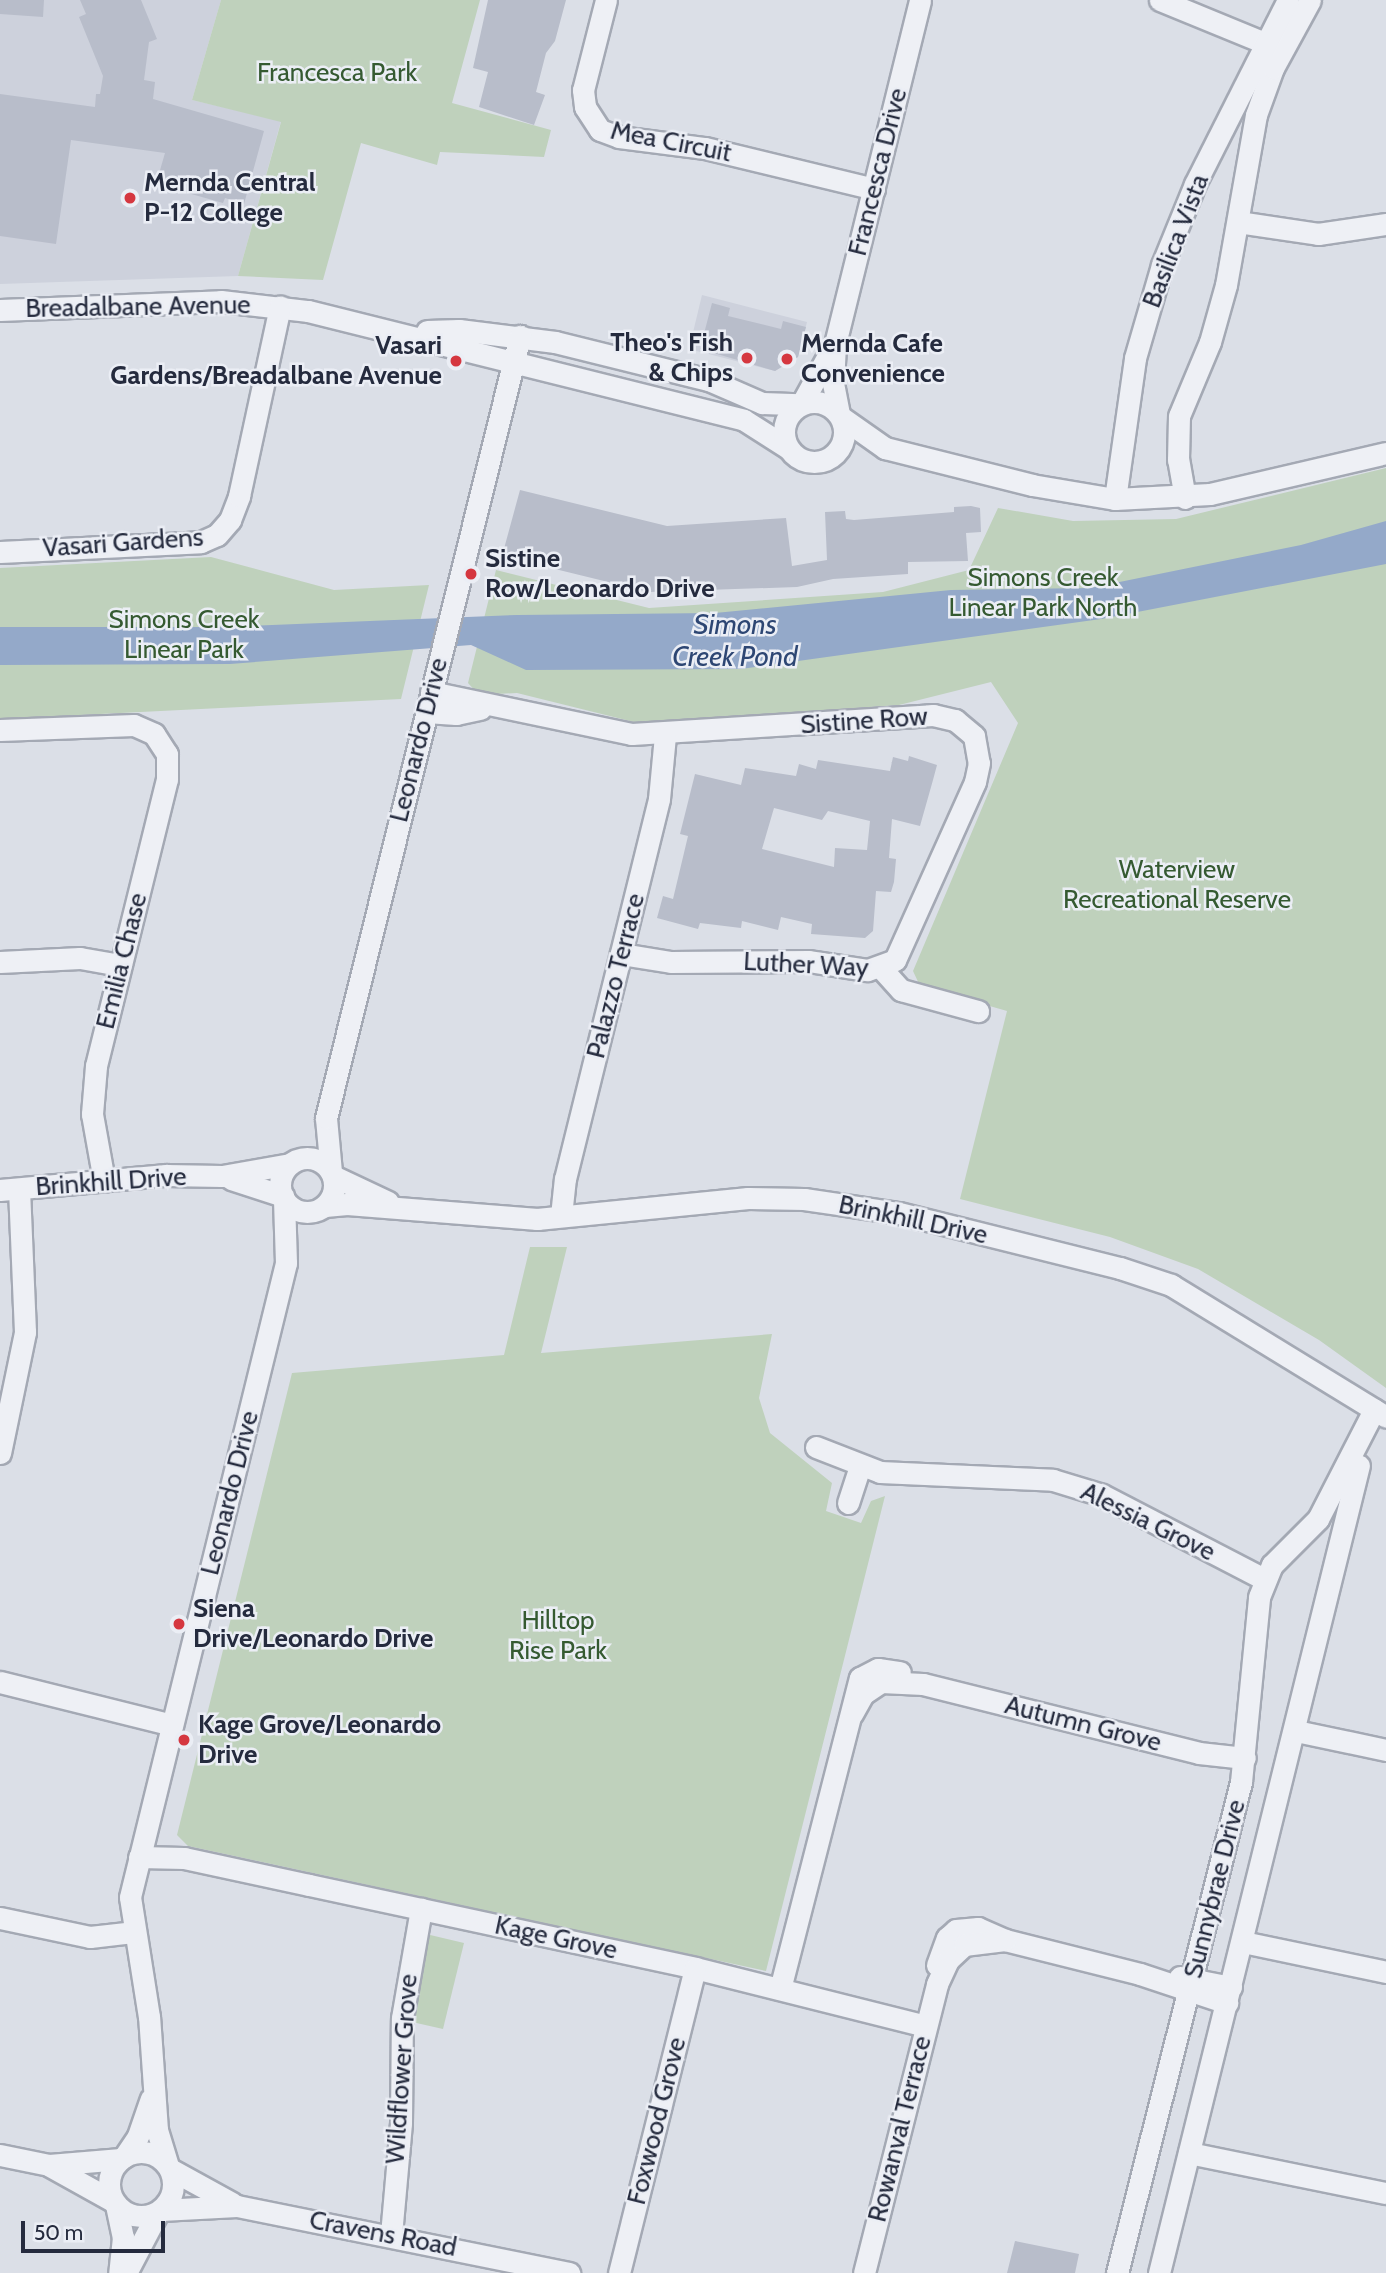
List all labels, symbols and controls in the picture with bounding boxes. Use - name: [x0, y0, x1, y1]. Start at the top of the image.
- park label: Francesca Park: [257, 57, 417, 89]
- street label: Francesca Drive: [842, 85, 914, 259]
- street label: Mea Circuit: [608, 115, 734, 169]
- place label: Mernda Central P-12 College: [144, 167, 316, 228]
- street label: Basilica Vista: [1136, 170, 1216, 312]
- marker: Mernda Central P-12 College: [122, 190, 138, 206]
- street label: Breadalbane Avenue: [25, 289, 251, 325]
- place label: Theo's Fish & Chips: [610, 327, 733, 388]
- place label: Mernda Cafe Convenience: [801, 328, 945, 390]
- place label: Vasari Gardens/Breadalbane Avenue: [110, 330, 442, 392]
- marker: Theo's Fish & Chips: [739, 350, 755, 366]
- marker: Mernda Cafe Convenience: [779, 351, 795, 367]
- marker: Vasari Gardens/Breadalbane Avenue: [448, 353, 464, 369]
- street label: Vasari Gardens: [42, 522, 204, 564]
- place label: Sistine Row/Leonardo Drive: [485, 543, 715, 604]
- park label: Simons Creek Linear Park North: [949, 562, 1137, 624]
- marker: Sistine Row/Leonardo Drive: [463, 566, 479, 582]
- park label: Simons Creek Linear Park: [109, 604, 259, 666]
- water label: Simons Creek Pond: [672, 607, 798, 673]
- street label: Leonardo Drive: [384, 655, 454, 825]
- street label: Sistine Row: [799, 701, 929, 741]
- park label: Waterview Recreational Reserve: [1063, 854, 1291, 916]
- street label: Emilia Chase: [90, 890, 154, 1032]
- street label: Palazzo Terrace: [580, 890, 652, 1062]
- street label: Luther Way: [743, 946, 869, 984]
- street label: Brinkhill Drive: [34, 1161, 188, 1203]
- street label: Brinkhill Drive: [836, 1189, 990, 1251]
- street label: Leonardo Drive: [195, 1408, 265, 1578]
- street label: Alessia Grove: [1076, 1476, 1220, 1568]
- place label: Siena Drive/Leonardo Drive: [193, 1593, 433, 1654]
- park label: Hilltop Rise Park: [509, 1605, 607, 1666]
- marker: Siena Drive/Leonardo Drive: [171, 1616, 187, 1632]
- street label: Autumn Grove: [1002, 1690, 1164, 1758]
- place label: Kage Grove/Leonardo Drive: [198, 1709, 441, 1770]
- marker: Kage Grove/Leonardo Drive: [176, 1732, 192, 1748]
- street label: Sunnybrae Drive: [1178, 1796, 1252, 1982]
- street label: Kage Grove: [492, 1910, 620, 1966]
- street label: Wildflower Grove: [380, 1973, 424, 2165]
- street label: Rowanval Terrace: [862, 2033, 938, 2225]
- street label: Foxwood Grove: [621, 2034, 693, 2208]
- street label: Cravens Road: [307, 2204, 459, 2264]
- scale bar: [24, 2206, 168, 2250]
- text: 50 m: [34, 2220, 83, 2245]

